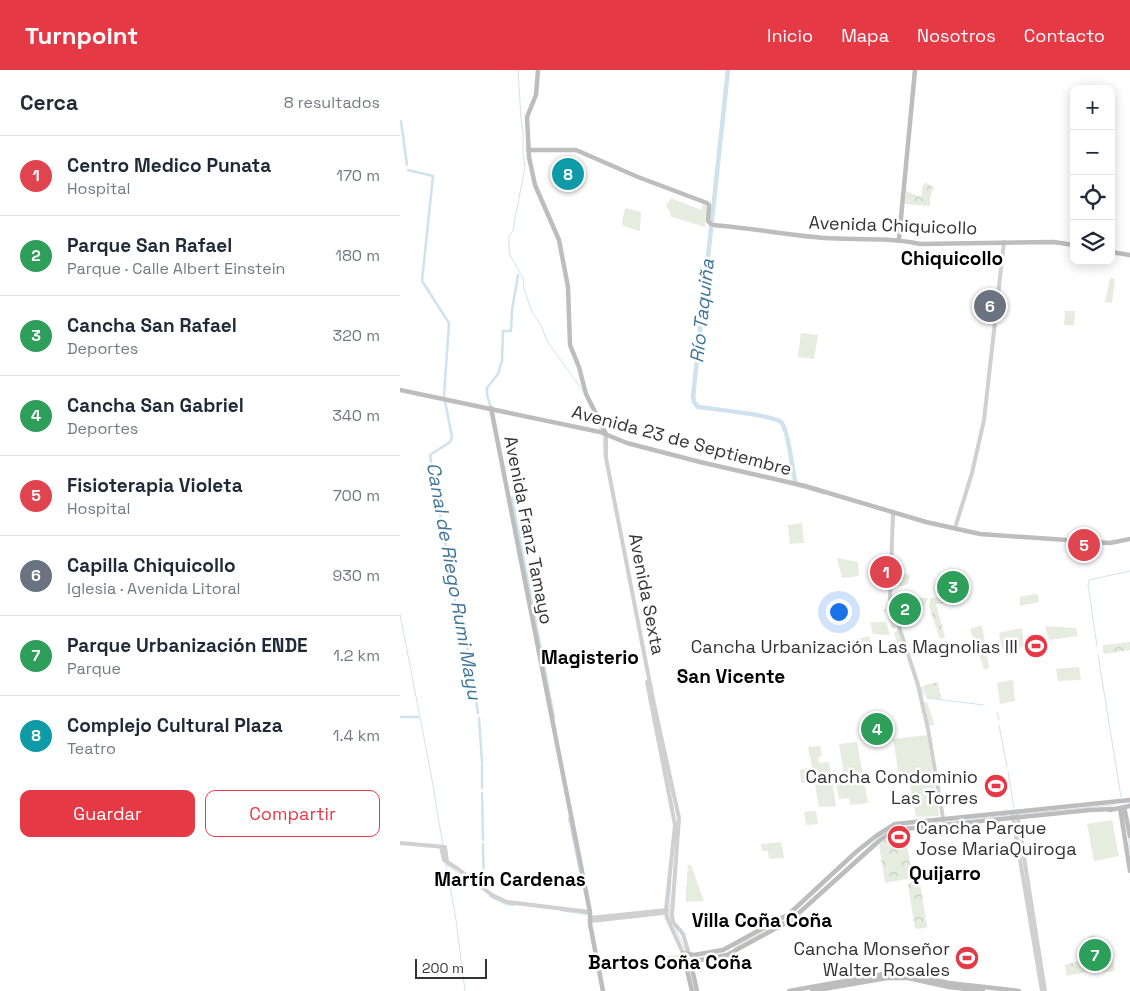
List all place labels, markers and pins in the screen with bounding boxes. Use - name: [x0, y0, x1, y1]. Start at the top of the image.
- pin: 8: [552, 155, 584, 193]
- pin: 6: [974, 287, 1006, 325]
- pin: 5: [1068, 526, 1100, 564]
- pin: 1: [870, 553, 902, 591]
- pin: 3: [937, 568, 969, 606]
- pin: 2: [889, 590, 921, 628]
- sports icon: Cancha Urbanización Las Magnolias III: [1023, 633, 1049, 659]
- place label: Cancha Urbanización Las Magnolias III: [691, 635, 1018, 658]
- pin: 4: [861, 710, 893, 748]
- place label: Cancha Condominio Las Torres: [805, 765, 978, 809]
- sports icon: Cancha Condominio Las Torres: [983, 773, 1009, 799]
- place label: Cancha Parque Jose MariaQuiroga: [916, 816, 1077, 860]
- sports icon: Cancha Parque Jose MariaQuiroga: [886, 824, 912, 850]
- pin: 7: [1079, 936, 1111, 974]
- place label: Cancha Monseñor Walter Rosales: [793, 937, 950, 981]
- sports icon: Cancha Monseñor Walter Rosales: [954, 945, 980, 971]

